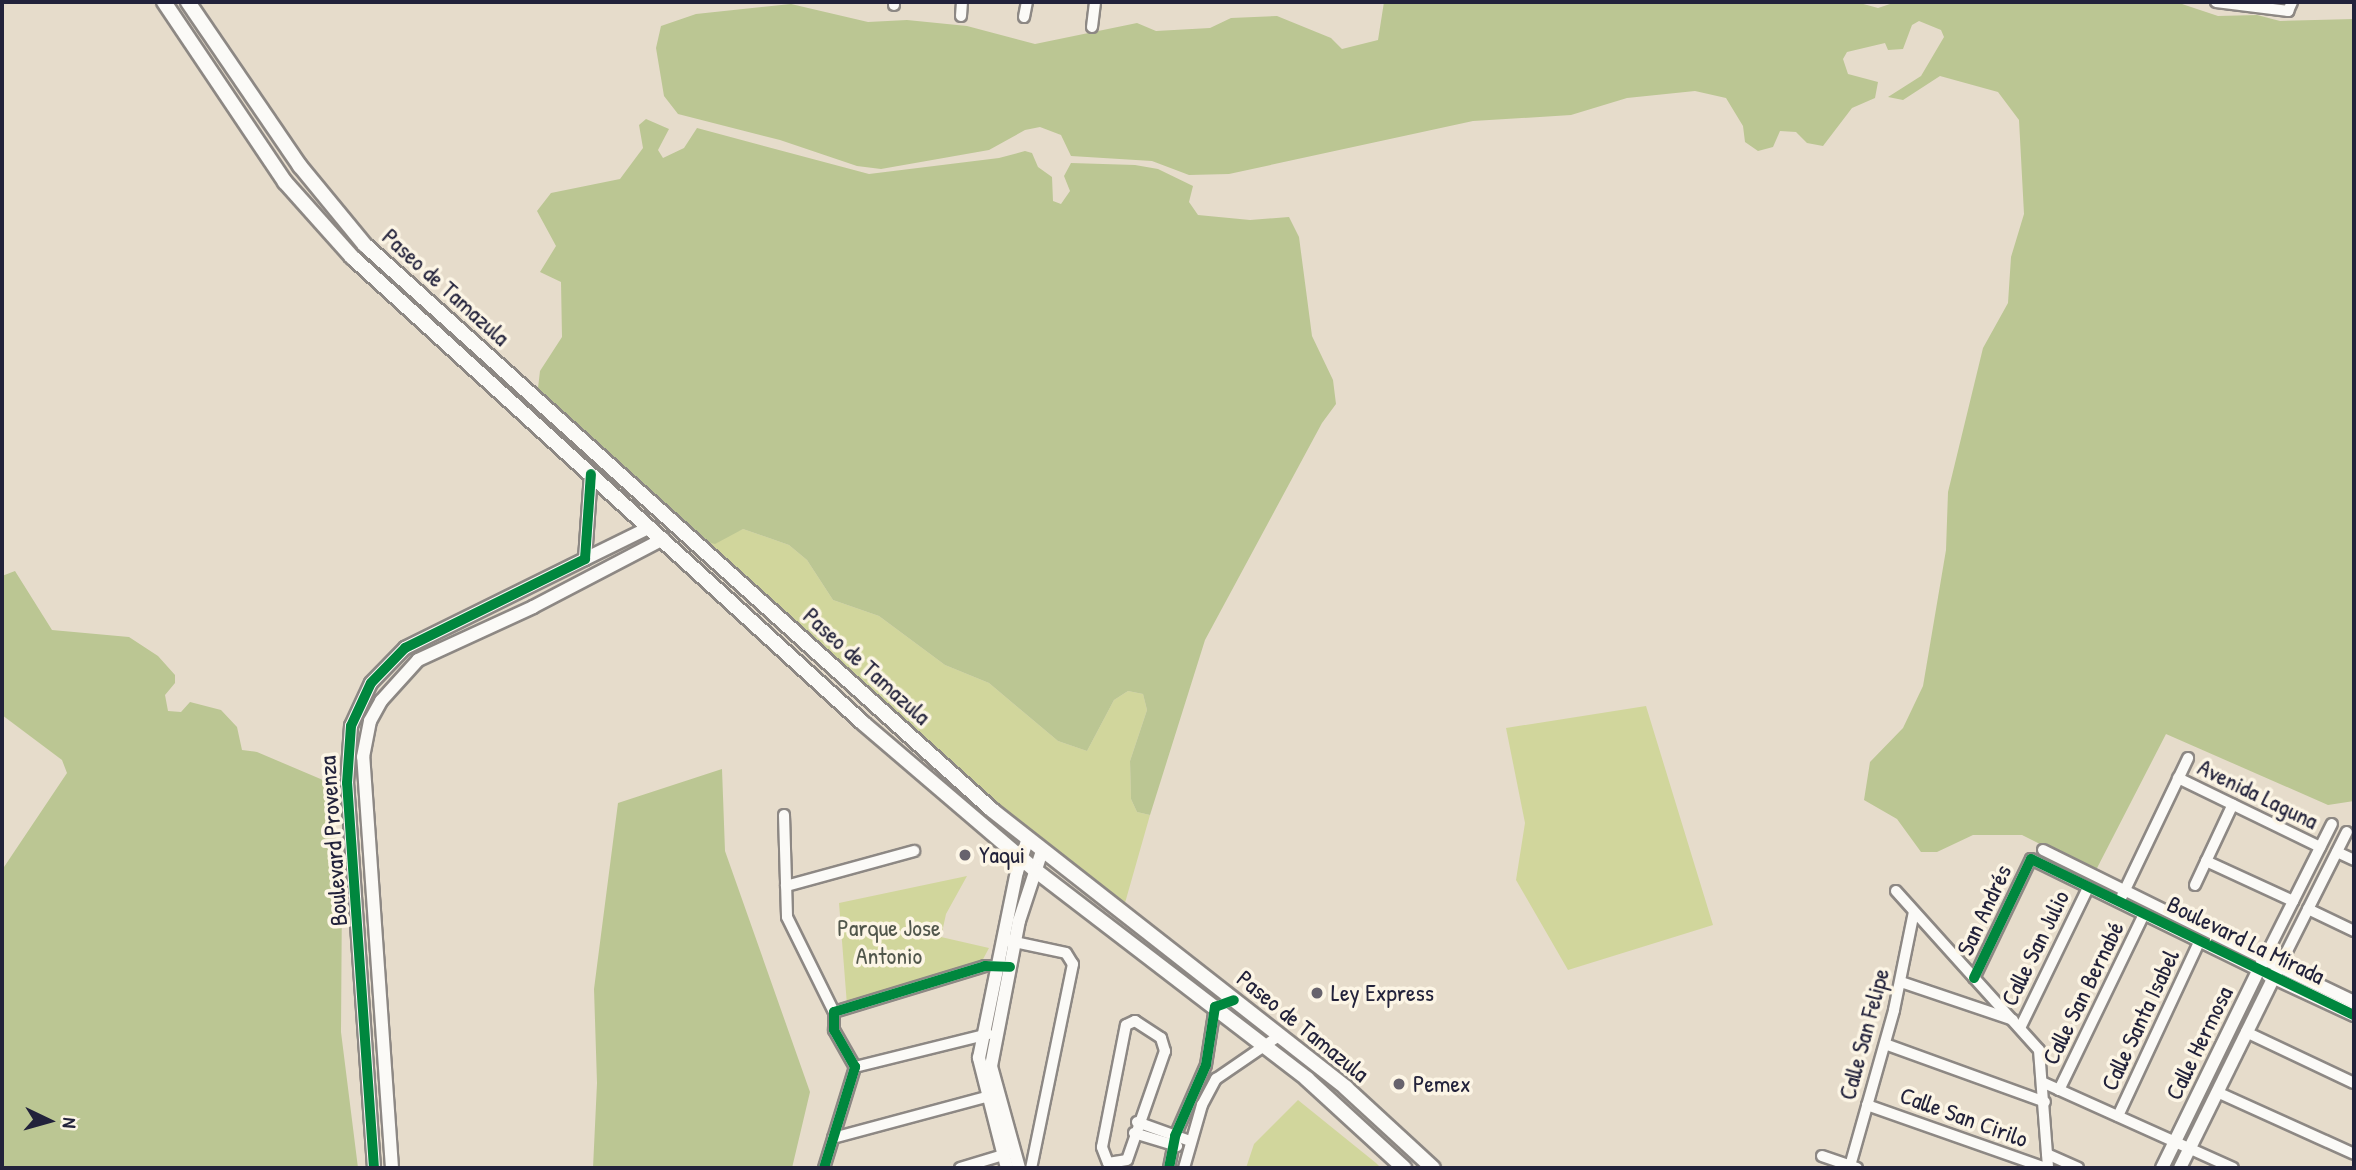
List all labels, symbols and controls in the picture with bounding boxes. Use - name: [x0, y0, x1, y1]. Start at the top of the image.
- street label: Paseo de Tamazula: [376, 222, 516, 352]
- street label: Paseo de Tamazula: [797, 601, 937, 731]
- street label: Avenida Laguna: [2193, 753, 2323, 835]
- street label: Boulevard Provenza: [313, 755, 353, 927]
- place label: Yaqui: [979, 841, 1025, 869]
- marker: Yaqui: [957, 847, 973, 863]
- street label: San Andrés: [1951, 860, 2017, 960]
- street label: Calle San Julio: [1995, 886, 2075, 1010]
- street label: Boulevard La Mirada: [2163, 889, 2329, 991]
- park label: Parque Jose Antonio: [837, 914, 941, 970]
- street label: Calle San Bernabé: [2036, 917, 2130, 1069]
- street label: Calle Santa Isabel: [2095, 945, 2185, 1095]
- street label: Paseo de Tamazula: [1231, 964, 1375, 1088]
- street label: Calle San Felipe: [1833, 965, 1895, 1103]
- place label: Ley Express: [1331, 979, 1434, 1007]
- street label: Calle Hermosa: [2159, 982, 2239, 1104]
- marker: Ley Express: [1309, 985, 1325, 1001]
- place label: Pemex: [1413, 1070, 1471, 1098]
- marker: Pemex: [1391, 1076, 1407, 1092]
- street label: Calle San Cirilo: [1896, 1081, 2032, 1153]
- north arrow: [14, 1086, 84, 1156]
- text: N: [57, 1117, 83, 1129]

